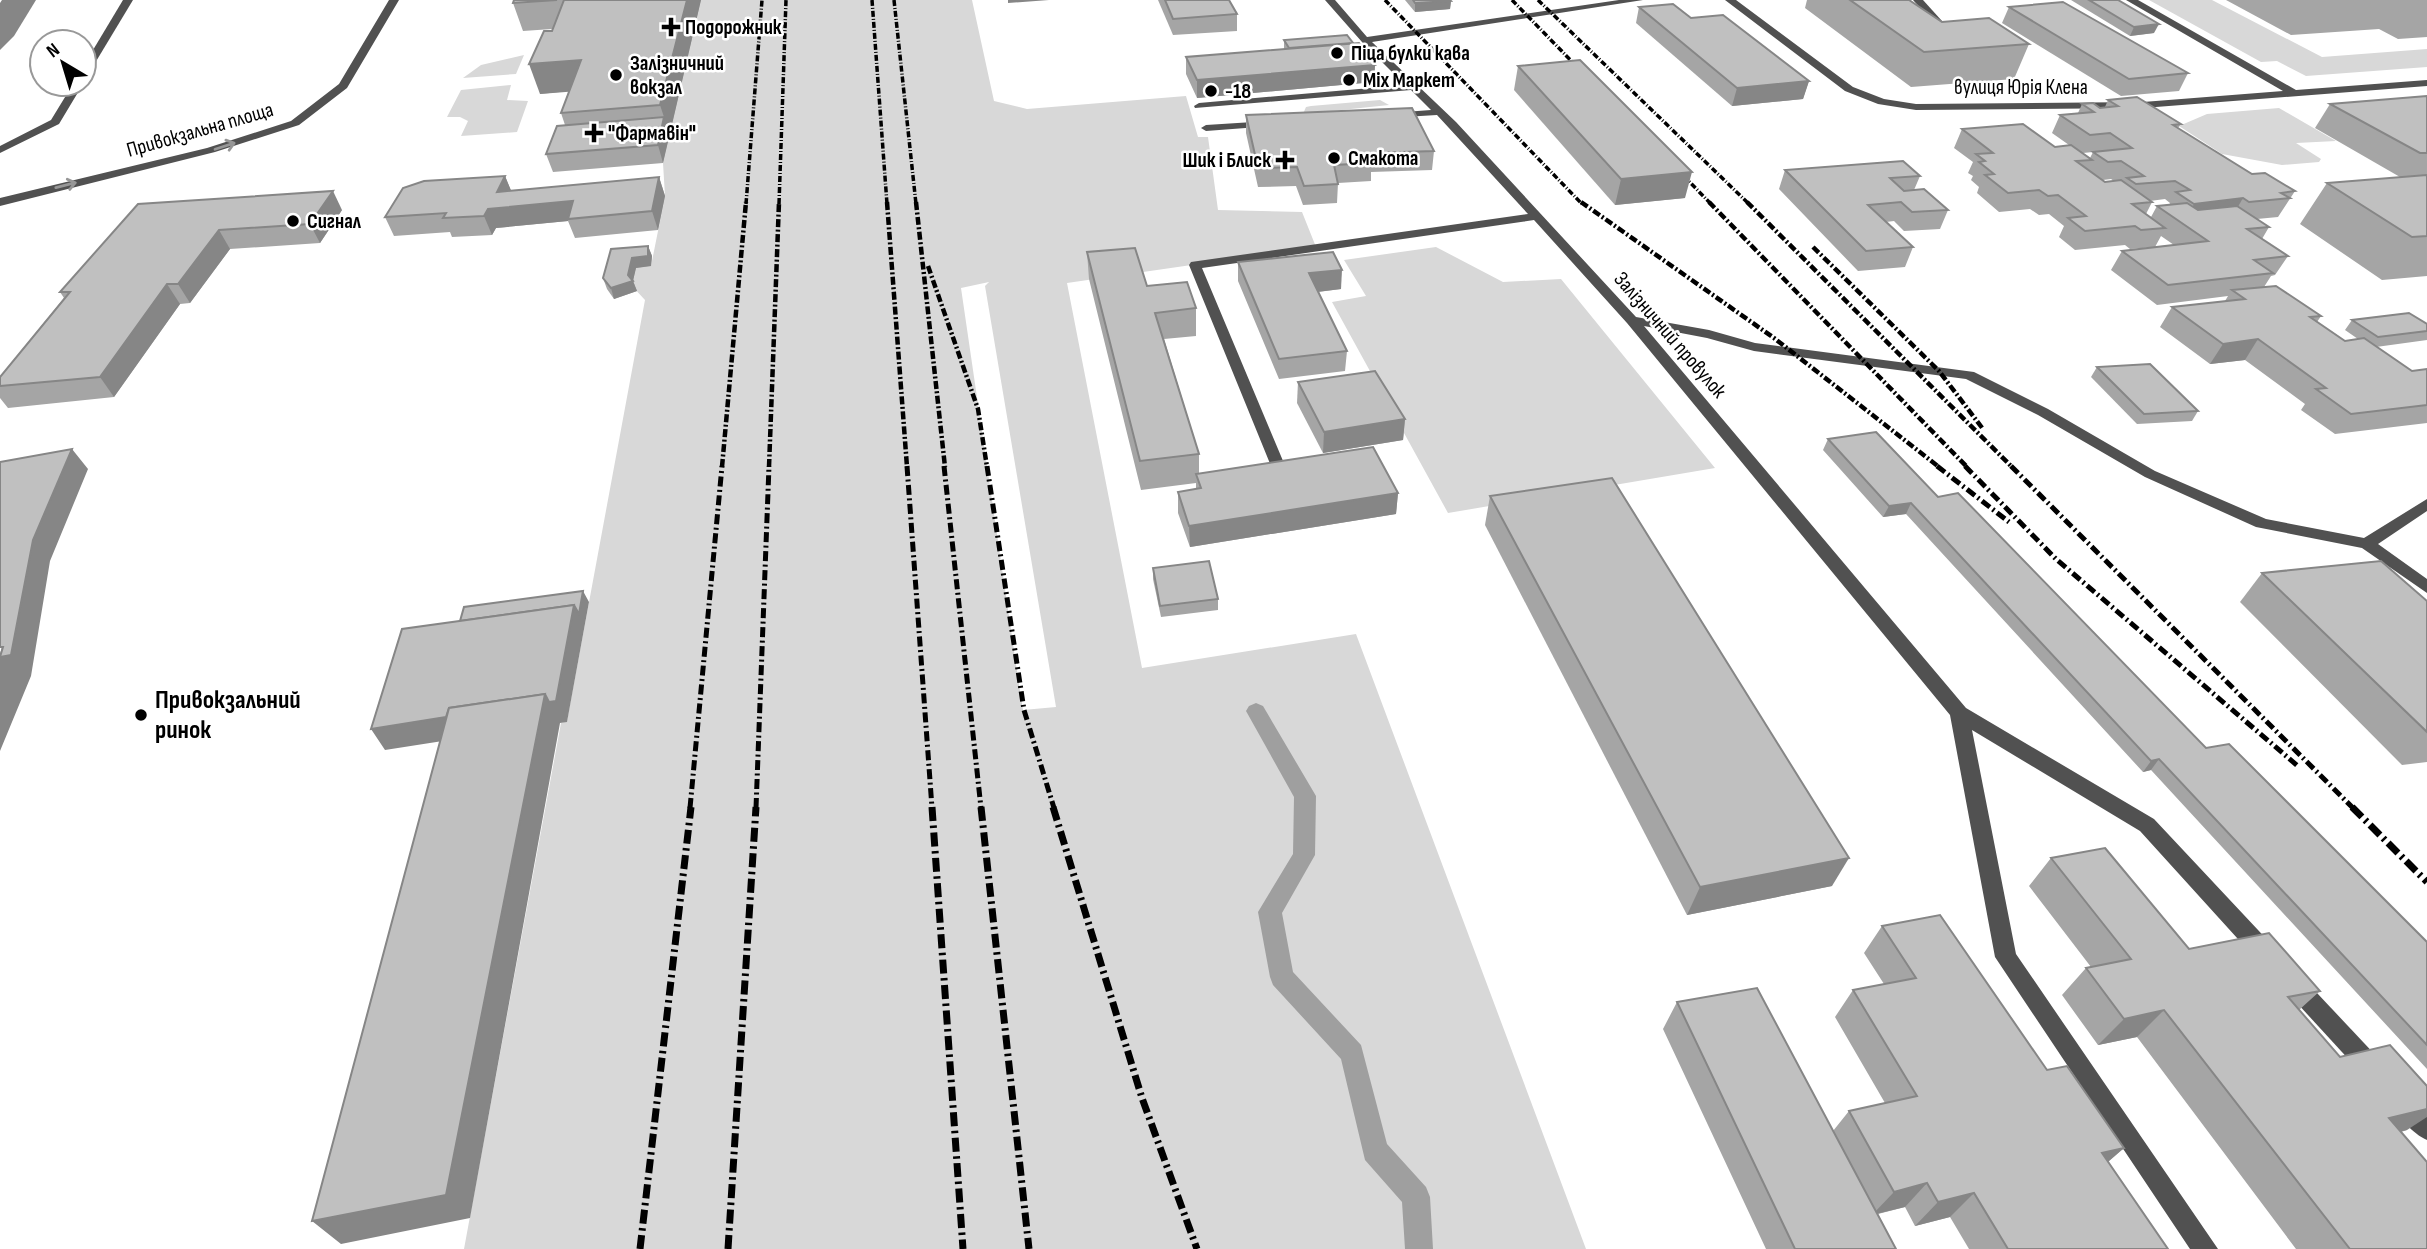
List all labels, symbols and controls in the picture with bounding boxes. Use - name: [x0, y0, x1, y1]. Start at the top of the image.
- place label: Подорожник: [685, 15, 782, 40]
- marker: Подорожник: [663, 19, 679, 35]
- north arrow: [28, 28, 98, 98]
- text: N: [42, 39, 65, 63]
- place label: Піца булки кава: [1351, 41, 1470, 66]
- marker: Піца булки кава: [1329, 45, 1345, 61]
- place label: Залізничний вокзал: [630, 51, 724, 100]
- marker: Залізничний вокзал: [608, 67, 624, 83]
- place label: Mix Маркет: [1363, 68, 1455, 93]
- marker: Mix Маркет: [1341, 72, 1357, 88]
- street label: вулиця Юрія Клена: [1954, 75, 2088, 100]
- place label: -18: [1225, 79, 1251, 104]
- marker: -18: [1203, 83, 1219, 99]
- street label: Привокзальна площа: [124, 97, 276, 163]
- place label: "Фармавін": [608, 121, 696, 146]
- marker: "Фармавін": [586, 125, 602, 141]
- one-way arrow: [213, 139, 235, 151]
- place label: Смакота: [1348, 146, 1418, 171]
- place label: Шик і Блиск: [1182, 148, 1271, 173]
- marker: Смакота: [1326, 150, 1342, 166]
- marker: Шик і Блиск: [1277, 152, 1293, 168]
- one-way arrow: [54, 178, 77, 192]
- place label: Сигнал: [307, 209, 362, 234]
- marker: Сигнал: [285, 213, 301, 229]
- street label: Залізничний провулок: [1608, 267, 1732, 403]
- place label: Привокзальний ринок: [155, 685, 301, 746]
- marker: Привокзальний ринок: [133, 707, 149, 723]

